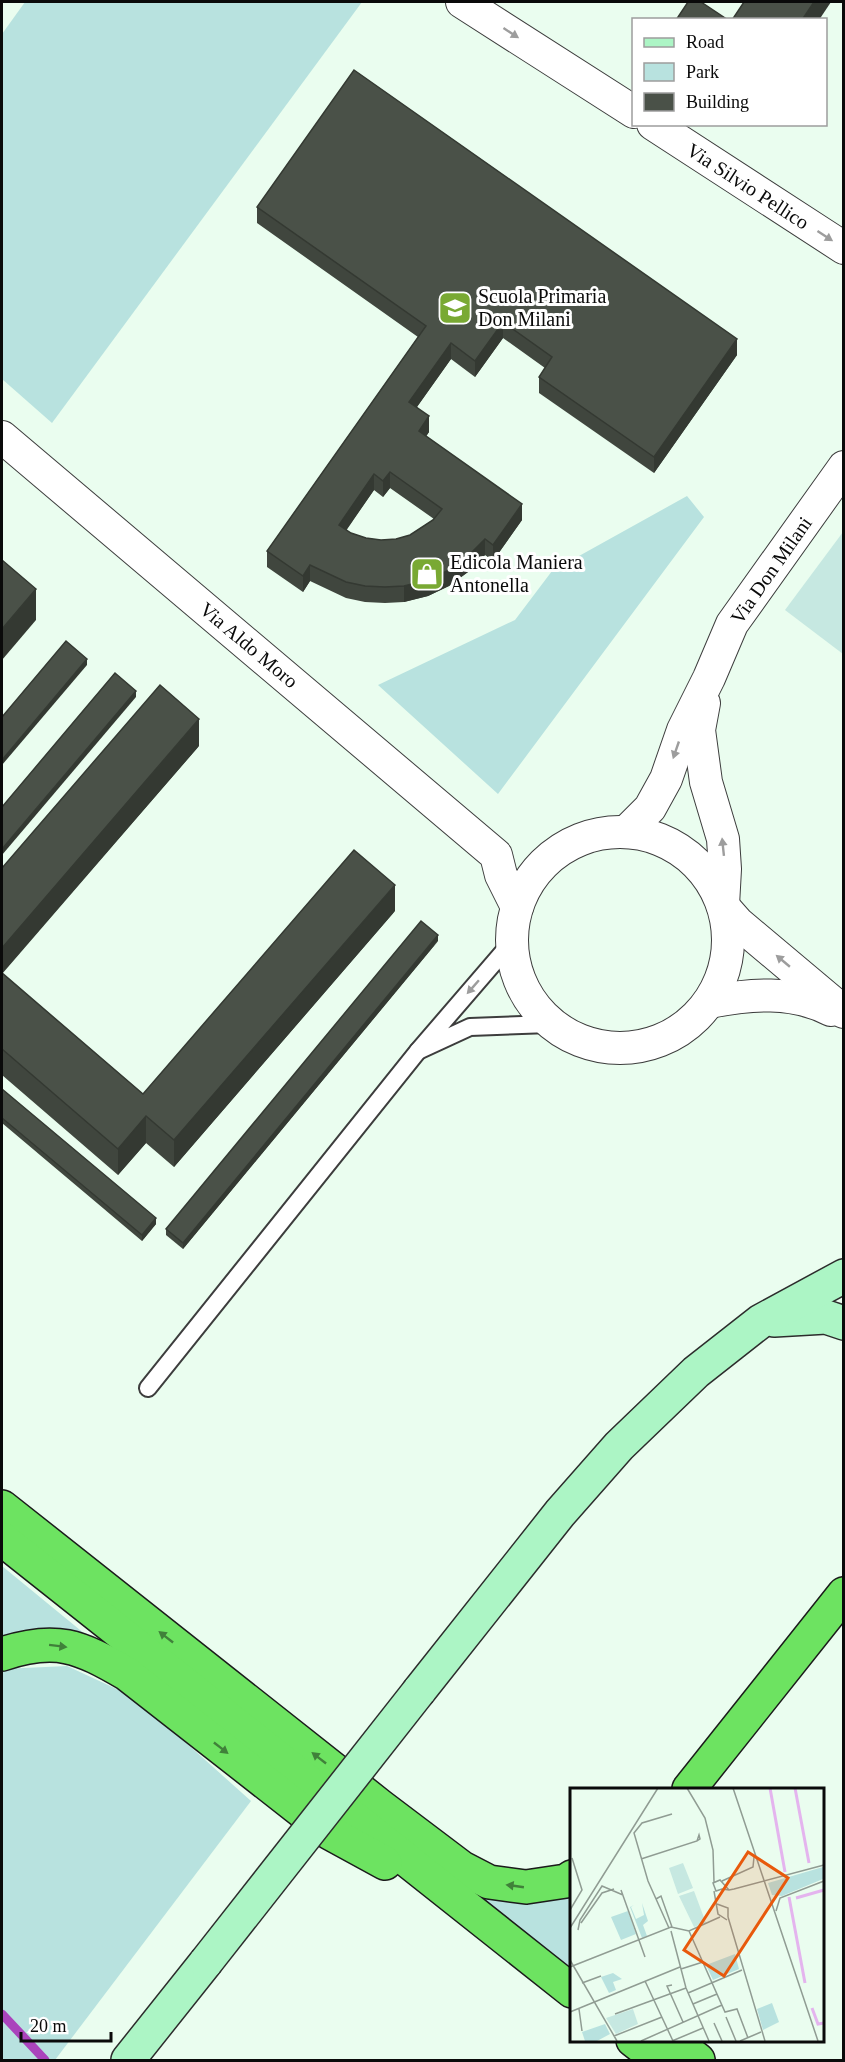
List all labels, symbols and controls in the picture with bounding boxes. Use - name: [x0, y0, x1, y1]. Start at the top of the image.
- legend: [632, 18, 827, 126]
- one-way arrow: [503, 28, 519, 39]
- text: Road: [686, 32, 724, 52]
- text: Park: [686, 62, 719, 82]
- text: Building: [686, 92, 749, 112]
- street label: Via Silvio Pellico: [683, 138, 813, 234]
- one-way arrow: [817, 230, 833, 242]
- place label: Scuola Primaria Don Milani: [478, 285, 606, 330]
- school or university icon: Scuola Primaria Don Milani: [437, 290, 473, 326]
- street label: Via Don Milani: [726, 512, 816, 628]
- place label: Edicola Maniera Antonella: [450, 551, 583, 596]
- shop icon: Edicola Maniera Antonella: [409, 556, 445, 592]
- street label: Via Aldo Moro: [196, 598, 302, 692]
- one-way arrow: [670, 741, 680, 759]
- one-way arrow: [718, 838, 728, 857]
- one-way arrow: [776, 955, 791, 968]
- one-way arrow: [467, 979, 480, 994]
- one-way arrow: [159, 1632, 174, 1644]
- one-way arrow: [49, 1641, 68, 1651]
- one-way arrow: [214, 1742, 229, 1754]
- one-way arrow: [311, 1752, 327, 1765]
- inset map: [570, 1788, 824, 2041]
- one-way arrow: [505, 1881, 524, 1890]
- scale bar: [21, 2005, 111, 2043]
- text: 20 m: [30, 2016, 67, 2036]

